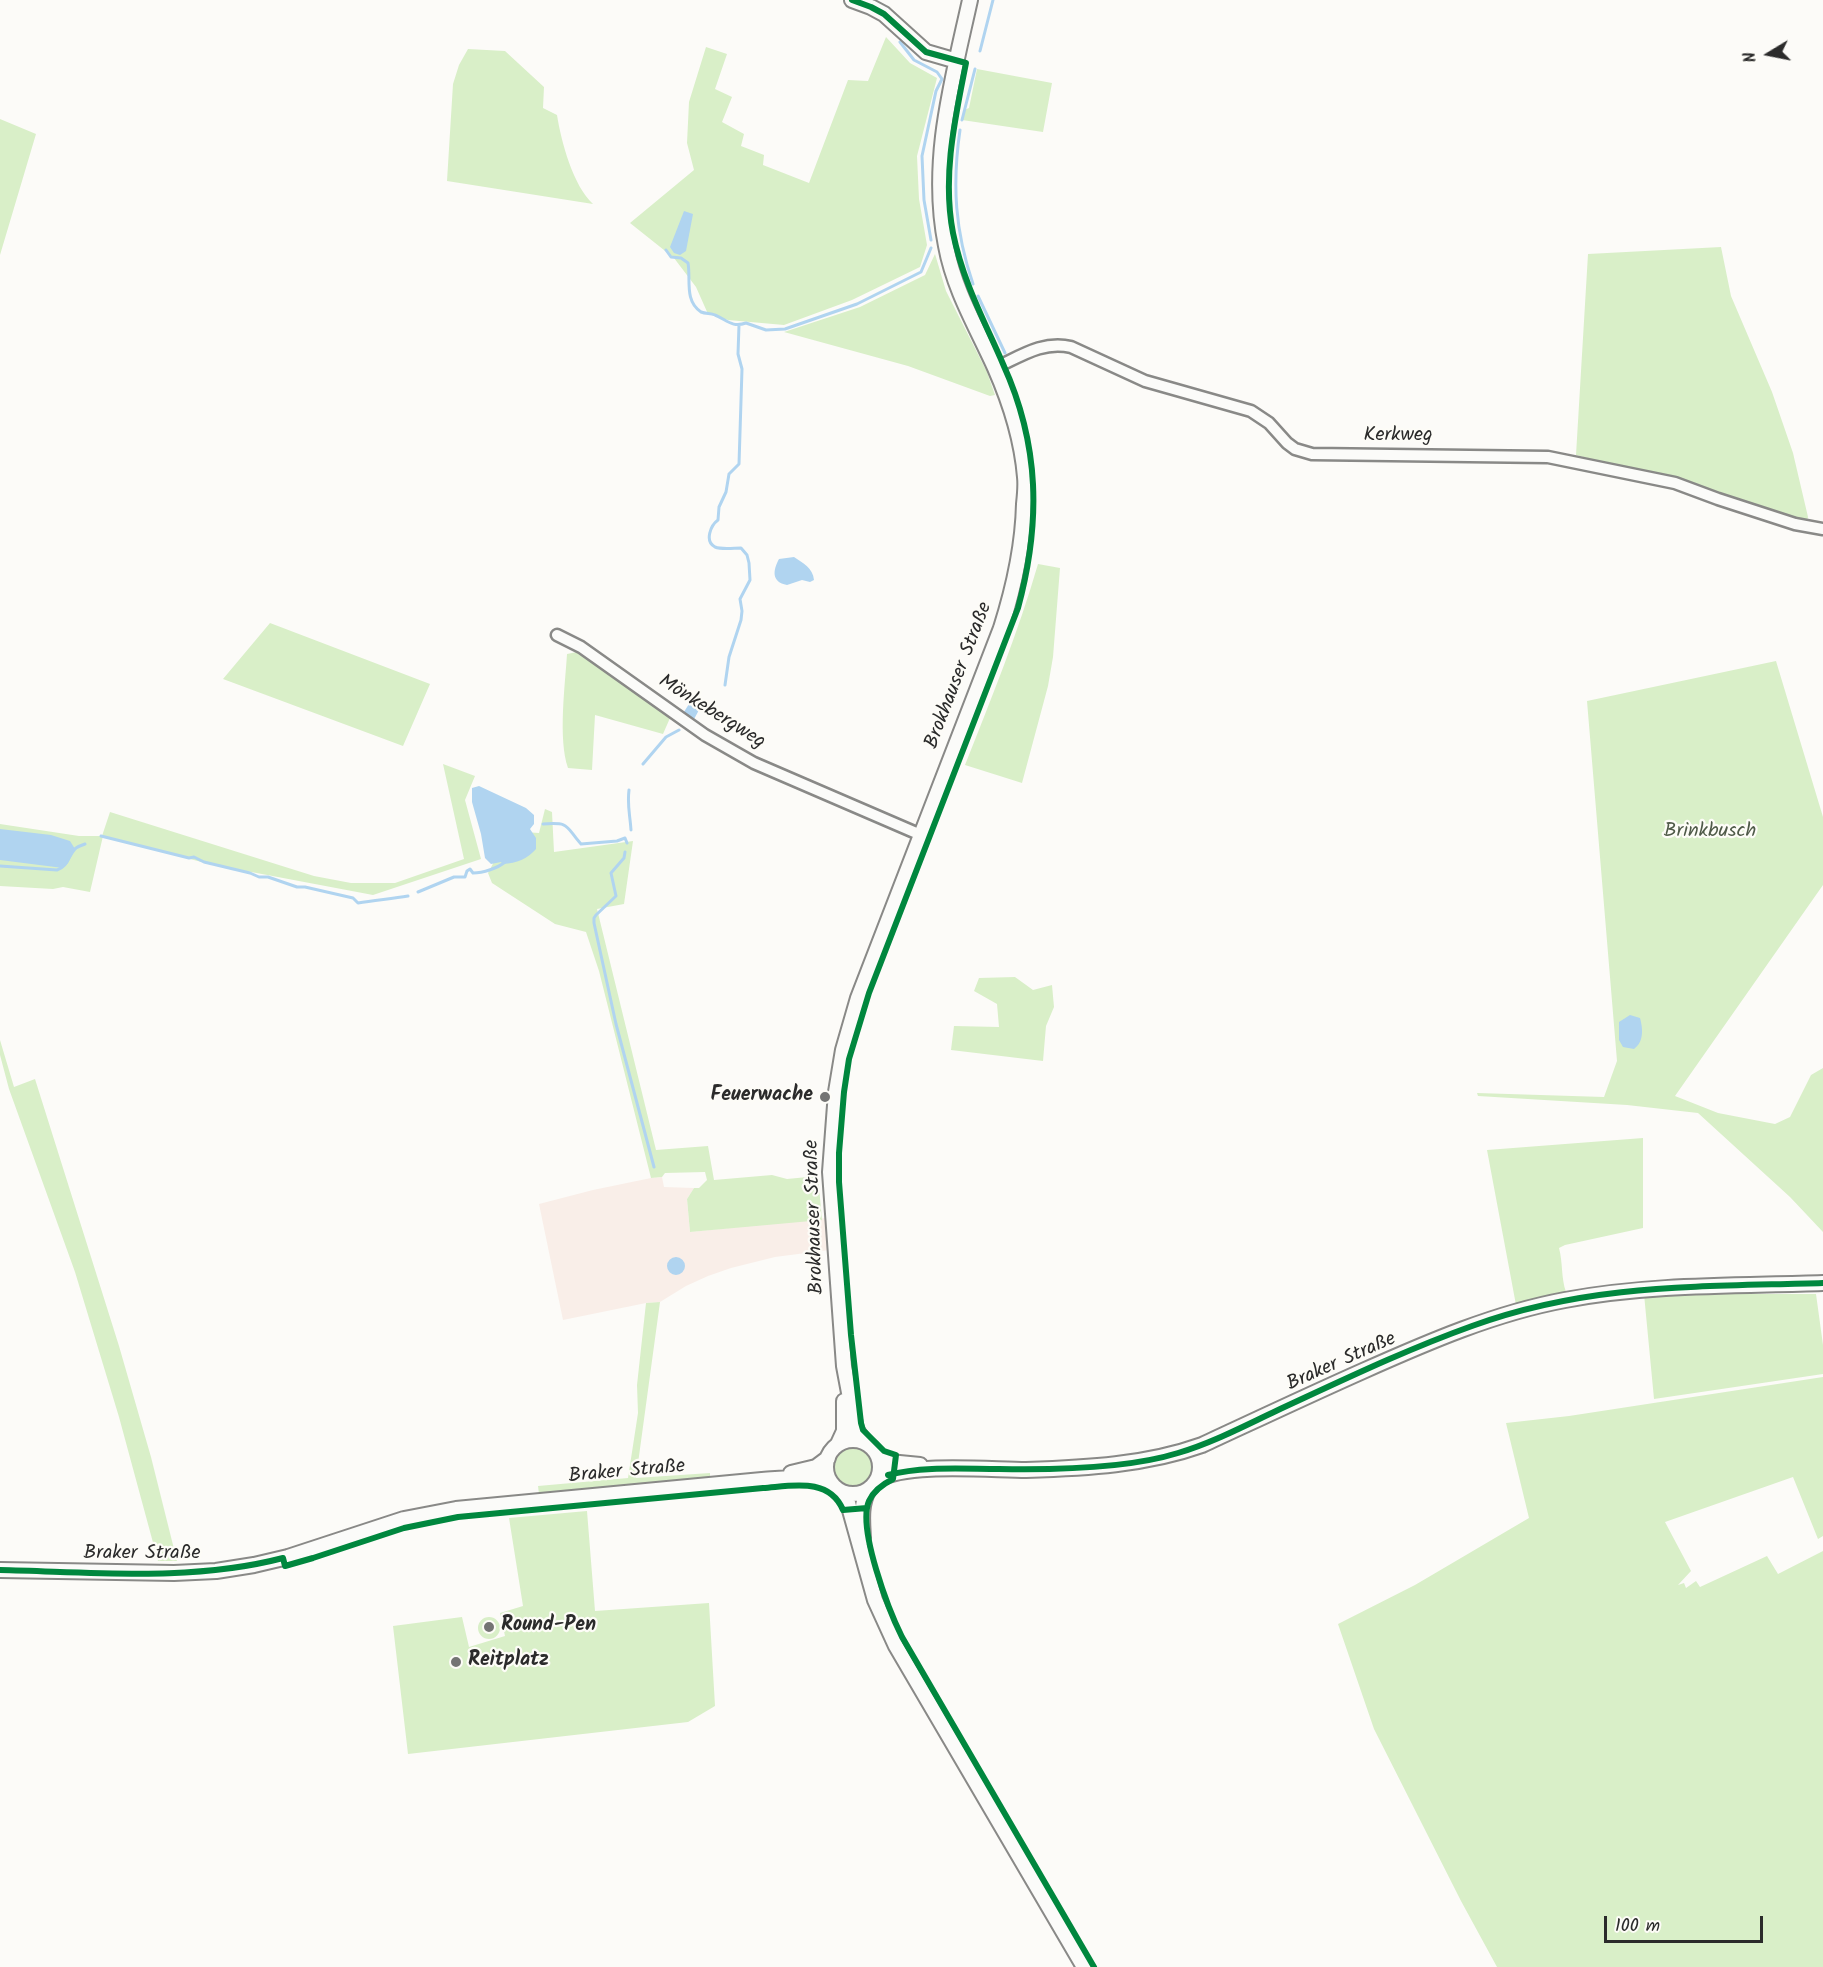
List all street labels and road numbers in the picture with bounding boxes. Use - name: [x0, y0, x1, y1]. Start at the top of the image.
- street label: Kerkweg: [1364, 425, 1432, 449]
- street label: Brokhauser Straße: [921, 599, 999, 753]
- street label: Mönkebergweg: [653, 671, 769, 755]
- street label: Brokhauser Straße: [801, 1139, 831, 1295]
- street label: Braker Straße: [1284, 1328, 1400, 1398]
- street label: Braker Straße: [568, 1456, 686, 1490]
- street label: Braker Straße: [84, 1543, 200, 1567]

